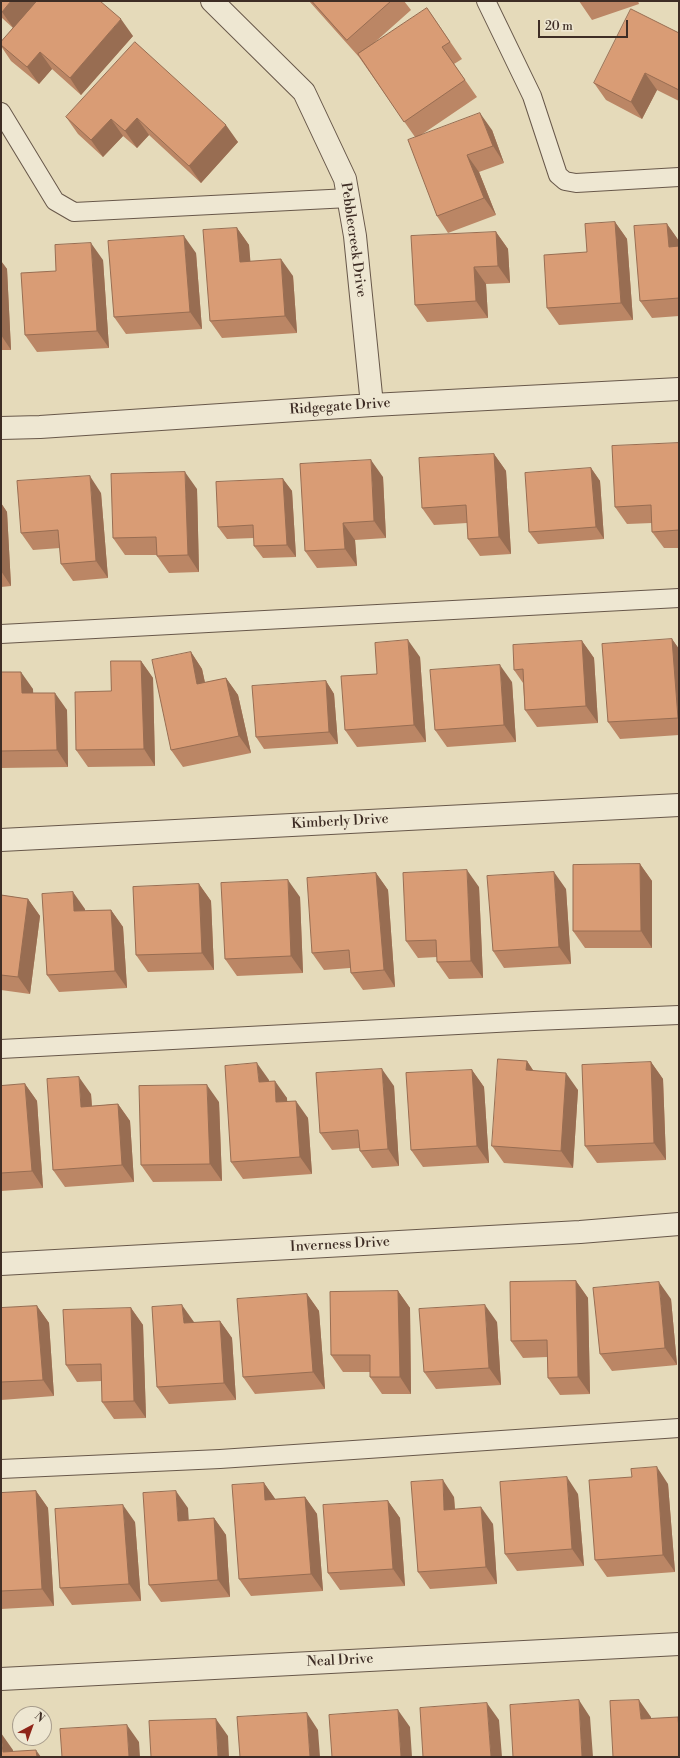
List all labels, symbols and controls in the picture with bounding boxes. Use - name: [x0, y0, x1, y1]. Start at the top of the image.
- scale bar: [540, 12, 630, 38]
- text: 20 m: [545, 19, 573, 34]
- street label: Pebblecreek Drive: [337, 181, 369, 299]
- street label: Ridgegate Drive: [289, 395, 391, 419]
- street label: Kimberly Drive: [291, 811, 389, 833]
- street label: Inverness Drive: [290, 1234, 390, 1256]
- street label: Neal Drive: [306, 1651, 374, 1671]
- north arrow: [12, 1706, 52, 1746]
- text: N: [31, 1710, 47, 1726]

